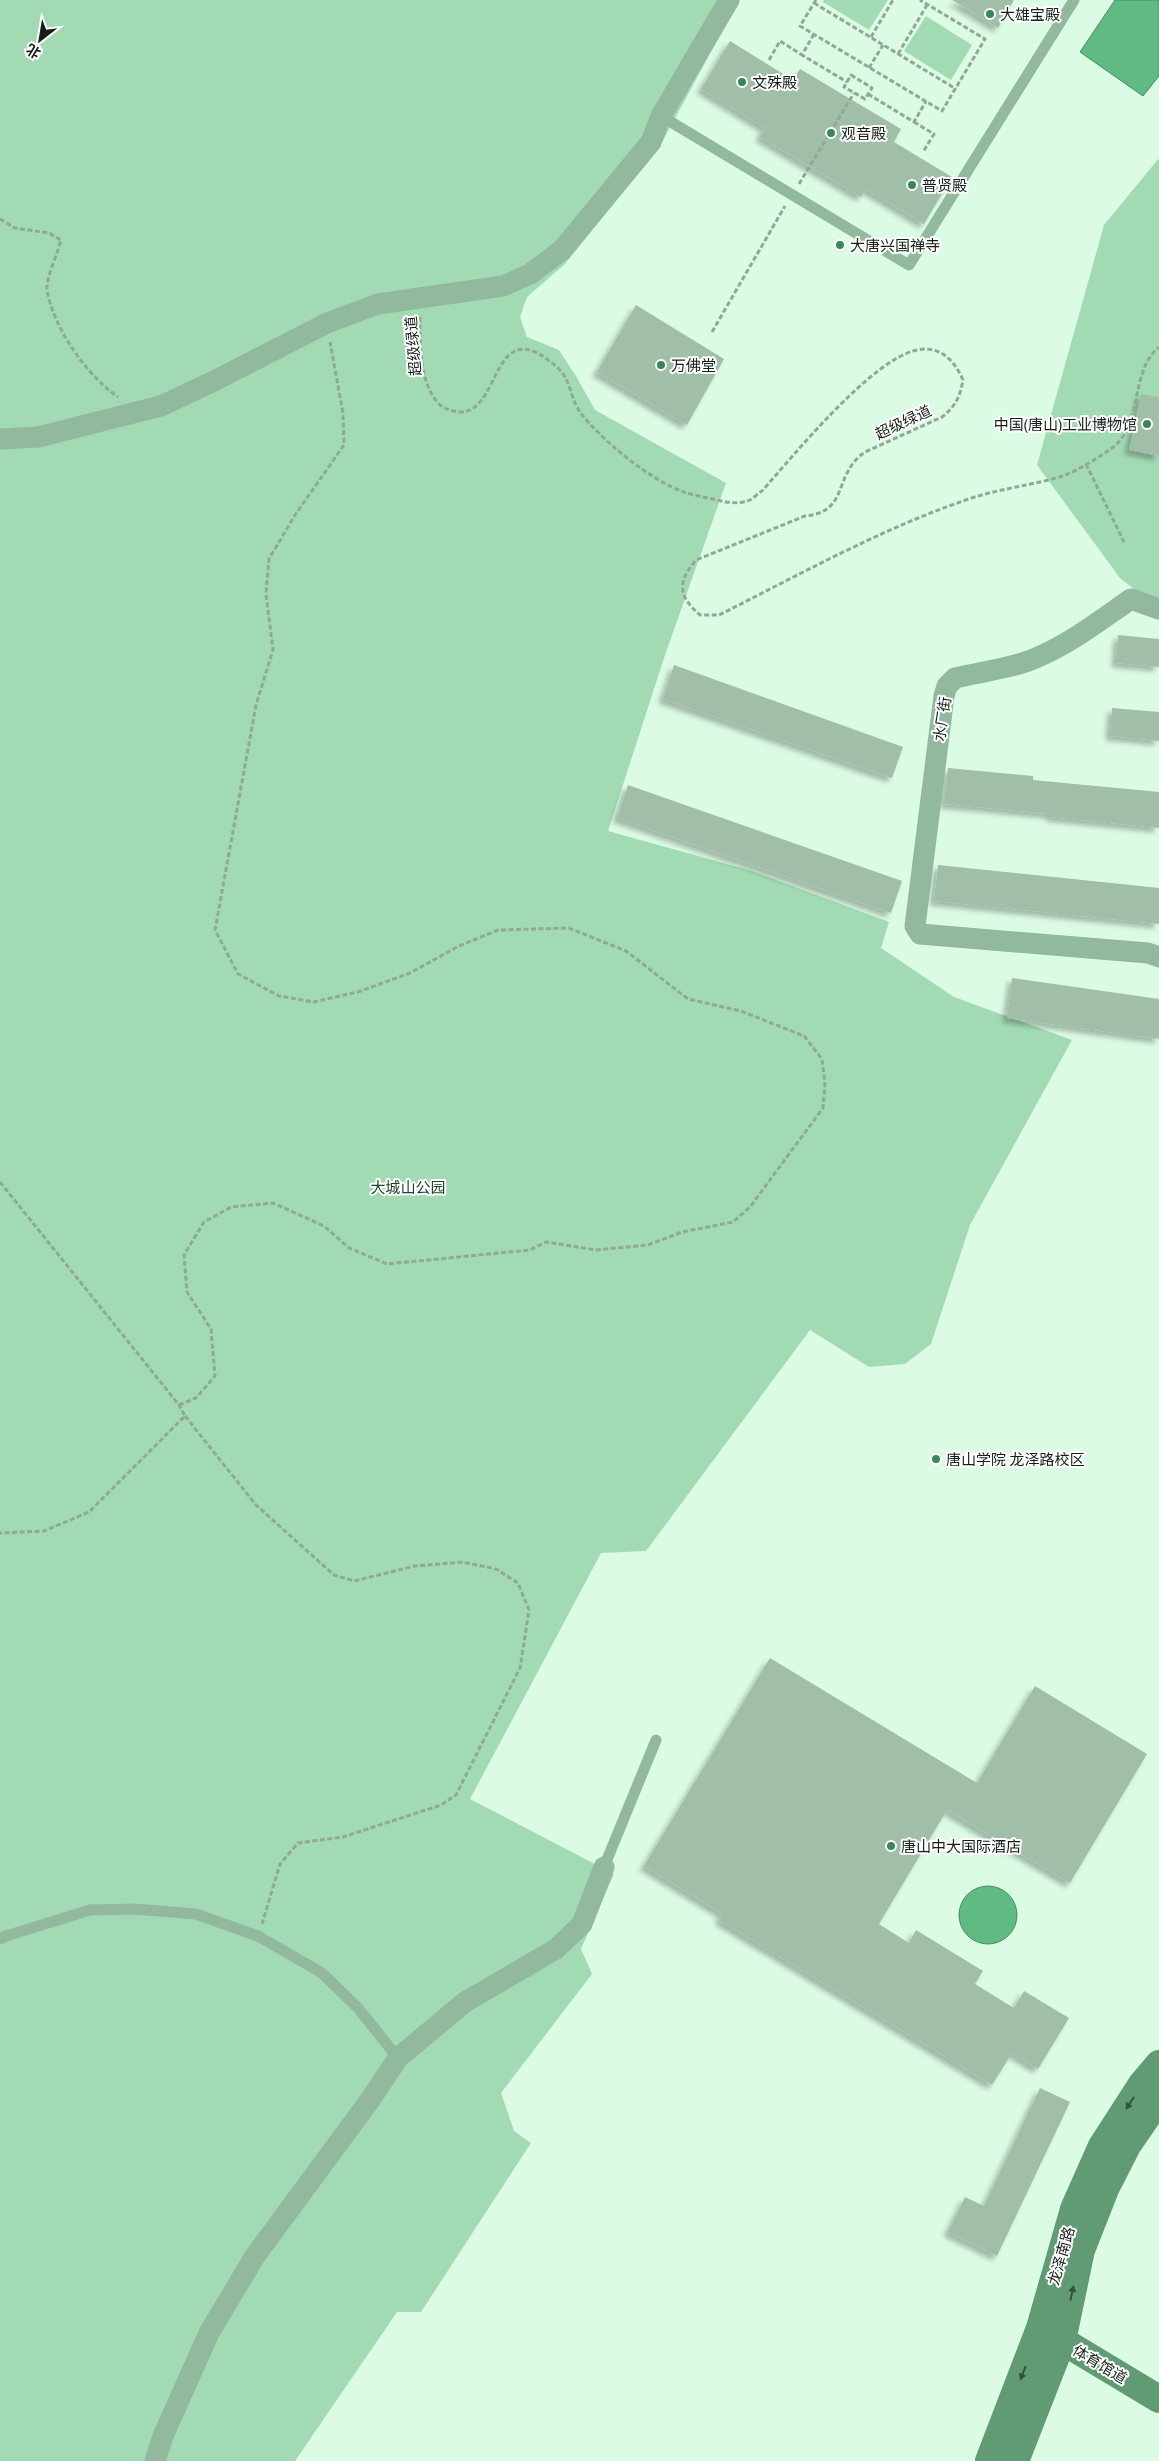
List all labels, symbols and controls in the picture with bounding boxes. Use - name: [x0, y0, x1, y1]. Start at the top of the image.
- place label: 大雄宝殿: [1000, 4, 1060, 25]
- marker: 大雄宝殿: [984, 8, 996, 20]
- north arrow: [15, 15, 65, 65]
- text: 北: [23, 40, 44, 62]
- place label: 文殊殿: [752, 72, 797, 93]
- marker: 文殊殿: [736, 76, 748, 88]
- place label: 观音殿: [841, 123, 886, 144]
- marker: 观音殿: [825, 127, 837, 139]
- place label: 普贤殿: [922, 175, 967, 196]
- marker: 普贤殿: [906, 179, 918, 191]
- place label: 大唐兴国禅寺: [850, 235, 940, 256]
- marker: 大唐兴国禅寺: [834, 239, 846, 251]
- street label: 超级绿道: [400, 315, 426, 377]
- place label: 万佛堂: [671, 355, 716, 376]
- marker: 万佛堂: [655, 359, 667, 371]
- street label: 超级绿道: [871, 400, 935, 444]
- place label: 中国(唐山)工业博物馆: [994, 414, 1137, 435]
- marker: 中国(唐山)工业博物馆: [1141, 418, 1153, 430]
- street label: 水厂街: [928, 695, 956, 743]
- park label: 大城山公园: [370, 1177, 446, 1198]
- place label: 唐山学院 龙泽路校区: [946, 1449, 1084, 1470]
- marker: 唐山学院 龙泽路校区: [930, 1453, 942, 1465]
- place label: 唐山中大国际酒店: [901, 1836, 1021, 1857]
- marker: 唐山中大国际酒店: [885, 1840, 897, 1852]
- one-way arrow: [1125, 2096, 1135, 2109]
- street label: 龙泽南路: [1043, 2224, 1079, 2288]
- one-way arrow: [1068, 2286, 1076, 2301]
- street label: 体育馆道: [1069, 2340, 1131, 2388]
- one-way arrow: [1019, 2366, 1026, 2381]

